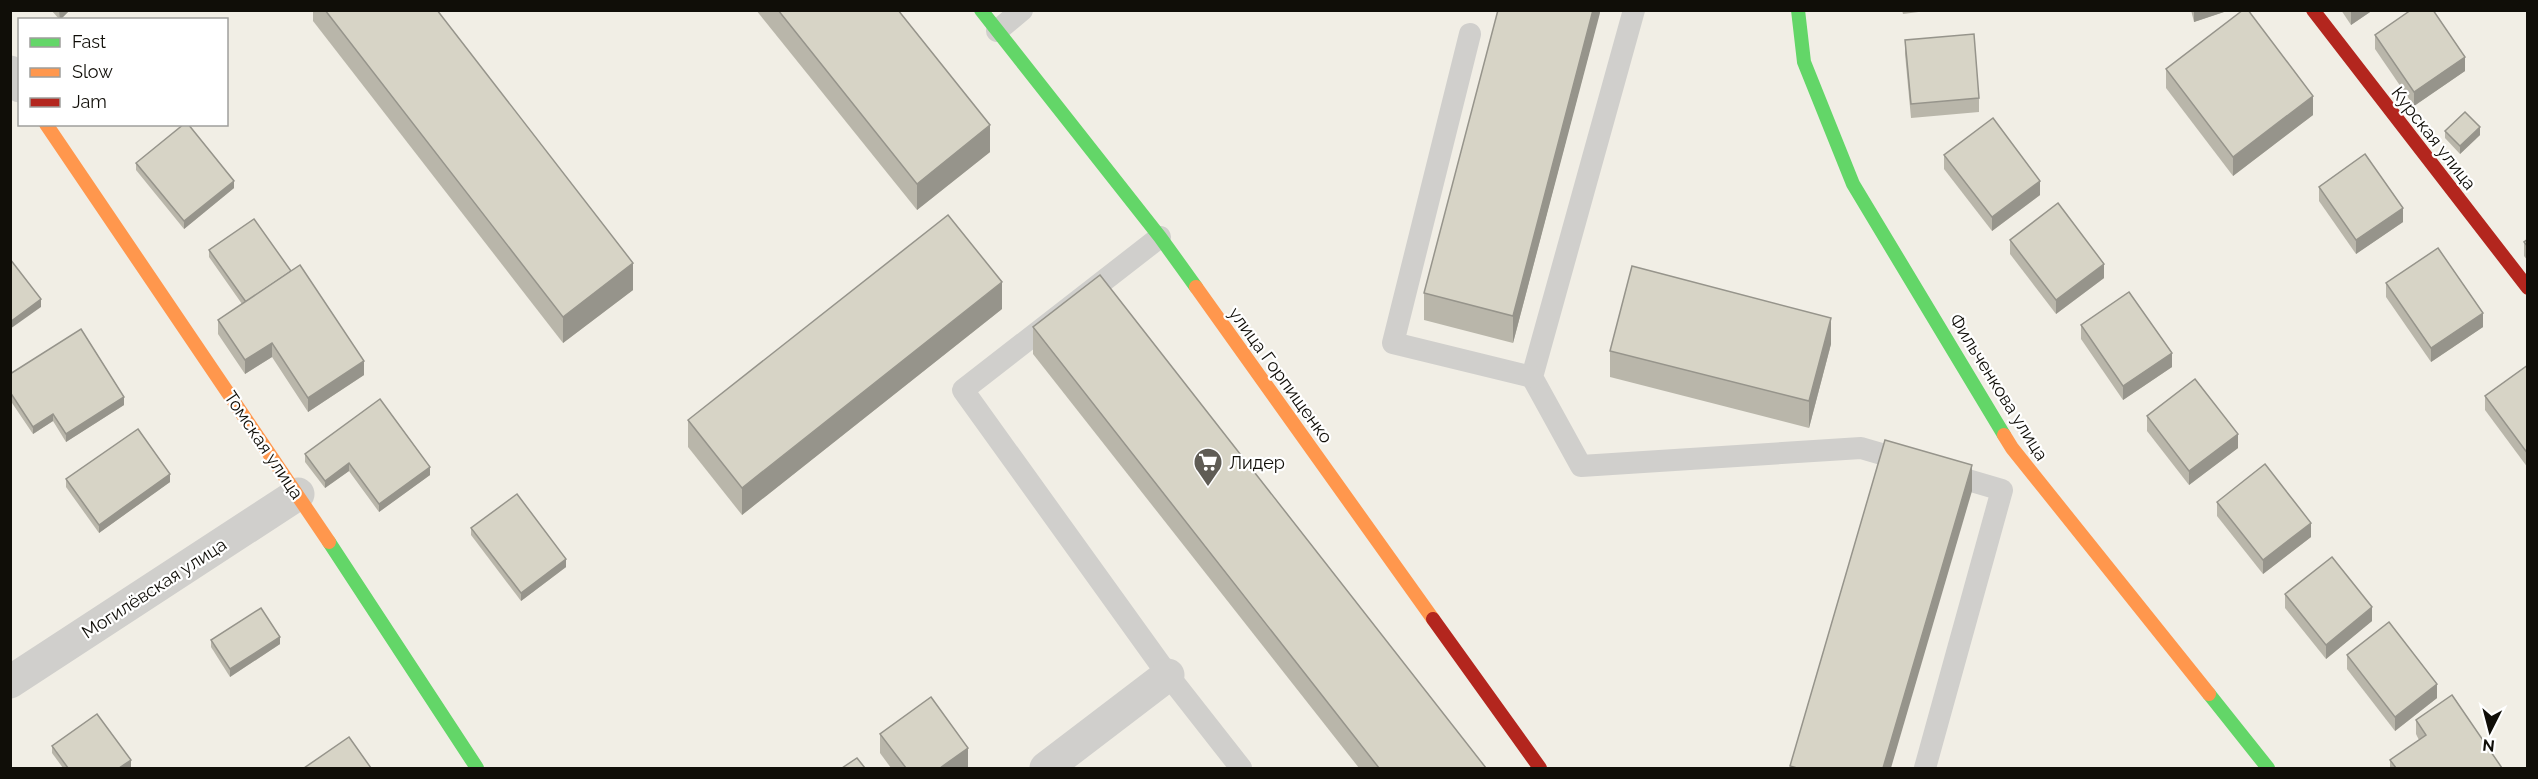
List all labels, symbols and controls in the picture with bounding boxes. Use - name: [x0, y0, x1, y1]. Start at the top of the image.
- legend: [18, 18, 228, 126]
- text: Fast: [72, 31, 106, 52]
- text: Slow: [72, 61, 113, 82]
- street label: Курская улица: [2387, 82, 2481, 194]
- text: Jam: [72, 91, 107, 112]
- street label: улица Горпищенко: [1225, 303, 1338, 447]
- street label: Фильченкова улица: [1945, 310, 2053, 464]
- street label: Томская улица: [220, 387, 308, 503]
- supermarket icon: Лидер: [1192, 446, 1224, 488]
- place label: Лидер: [1229, 452, 1285, 473]
- street label: Могилёвская улица: [78, 533, 230, 643]
- north arrow: [2460, 701, 2520, 761]
- text: N: [2481, 735, 2496, 756]

